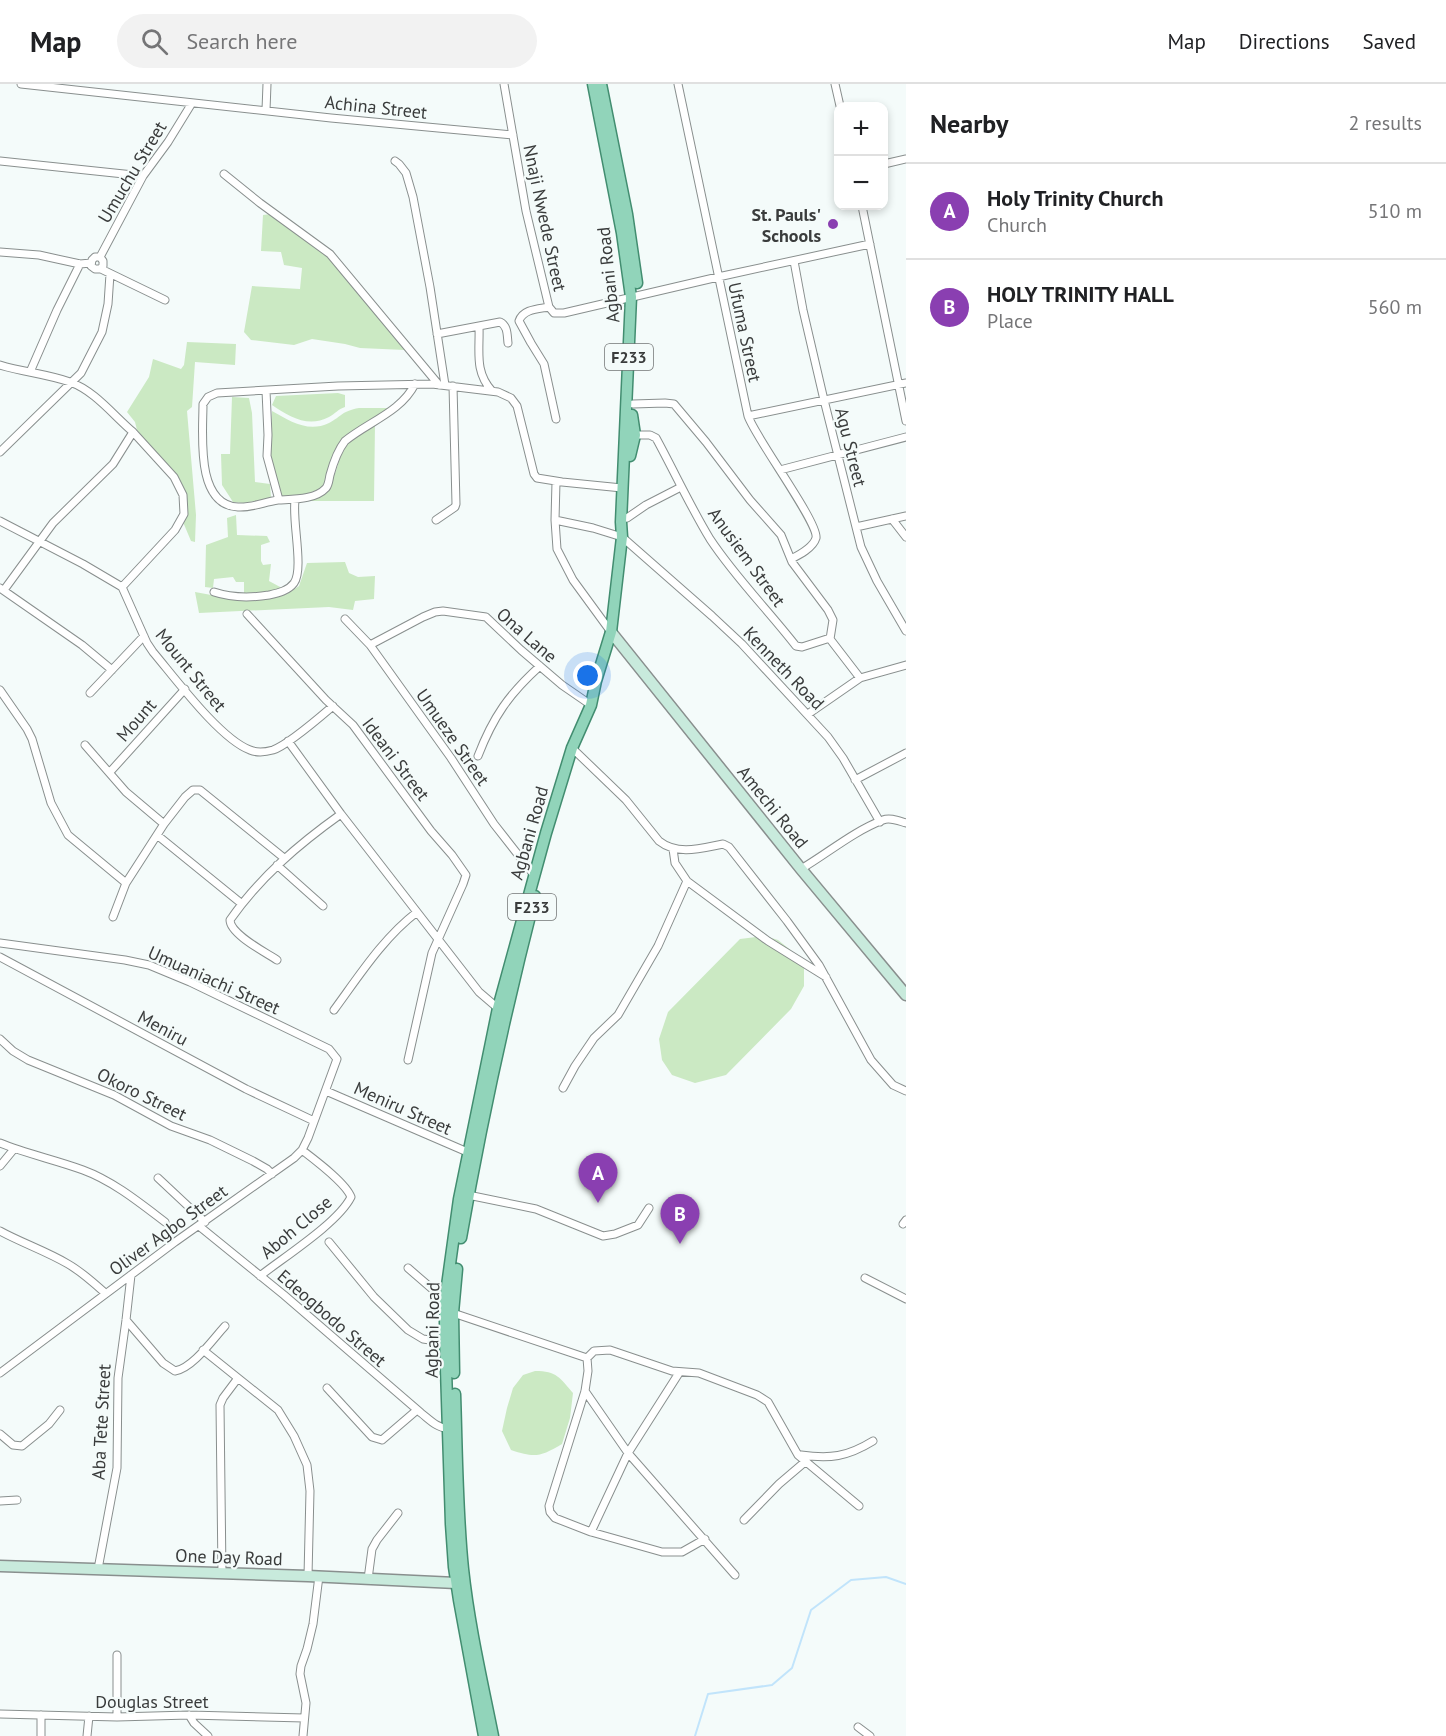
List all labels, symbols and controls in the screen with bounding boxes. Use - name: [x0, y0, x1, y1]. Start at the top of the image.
- search box: [117, 14, 537, 68]
- text: Map: [30, 23, 81, 60]
- icon: search: [138, 25, 171, 58]
- text: Search here: [186, 27, 297, 55]
- text: Map: [1167, 28, 1206, 55]
- text: Directions: [1239, 28, 1330, 55]
- text: Saved: [1363, 28, 1416, 55]
- street label: Achina Street: [324, 90, 428, 124]
- map controls: [834, 102, 888, 210]
- button: +: [834, 102, 888, 156]
- text: Nearby: [930, 107, 1008, 140]
- text: 2 results: [1349, 110, 1422, 136]
- street label: Umuchu Street: [93, 117, 171, 227]
- street label: Nnaji Nwede Street: [518, 143, 572, 293]
- button: −: [834, 156, 888, 210]
- text: Holy Trinity Church: [987, 184, 1163, 212]
- text: A: [943, 198, 956, 224]
- text: 510 m: [1368, 198, 1422, 224]
- place label: St. Pauls' Schools: [752, 203, 821, 247]
- text: Church: [987, 212, 1047, 238]
- marker: St. Pauls' Schools: [826, 217, 840, 231]
- street label: Agbani Road: [592, 226, 624, 324]
- street label: Ufuma Street: [723, 280, 767, 384]
- text: HOLY TRINITY HALL: [987, 280, 1174, 308]
- text: B: [944, 294, 955, 320]
- text: 560 m: [1368, 294, 1422, 320]
- text: Place: [987, 308, 1033, 334]
- road number: F233: [605, 344, 653, 370]
- street label: Agu Street: [830, 405, 872, 489]
- street label: Anusiem Street: [703, 503, 791, 611]
- street label: Ona Lane: [492, 602, 562, 668]
- street label: Kenneth Road: [739, 622, 829, 714]
- street label: Mount Street: [150, 624, 232, 716]
- your location: [573, 661, 602, 690]
- street label: Umueze Street: [411, 684, 495, 790]
- street label: Mount: [111, 694, 161, 746]
- street label: Ideani Street: [357, 713, 435, 805]
- street label: Amechi Road: [733, 761, 813, 853]
- street label: Agbani Road: [505, 784, 553, 882]
- road number: F233: [508, 894, 556, 920]
- street label: Umuaniachi Street: [144, 941, 284, 1019]
- street label: Meniru: [134, 1005, 192, 1051]
- street label: Okoro Street: [93, 1062, 191, 1126]
- street label: Meniru Street: [351, 1076, 455, 1140]
- pin: A: [578, 1154, 618, 1203]
- street label: Oliver Agbo Street: [104, 1179, 232, 1281]
- street label: Aboh Close: [255, 1190, 337, 1264]
- pin: B: [660, 1194, 700, 1244]
- street label: Edeogbodo Street: [273, 1264, 391, 1372]
- street label: Agbani Road: [420, 1282, 444, 1378]
- street label: Aba Tete Street: [86, 1363, 116, 1481]
- street label: One Day Road: [175, 1544, 283, 1570]
- street label: Douglas Street: [95, 1690, 209, 1713]

